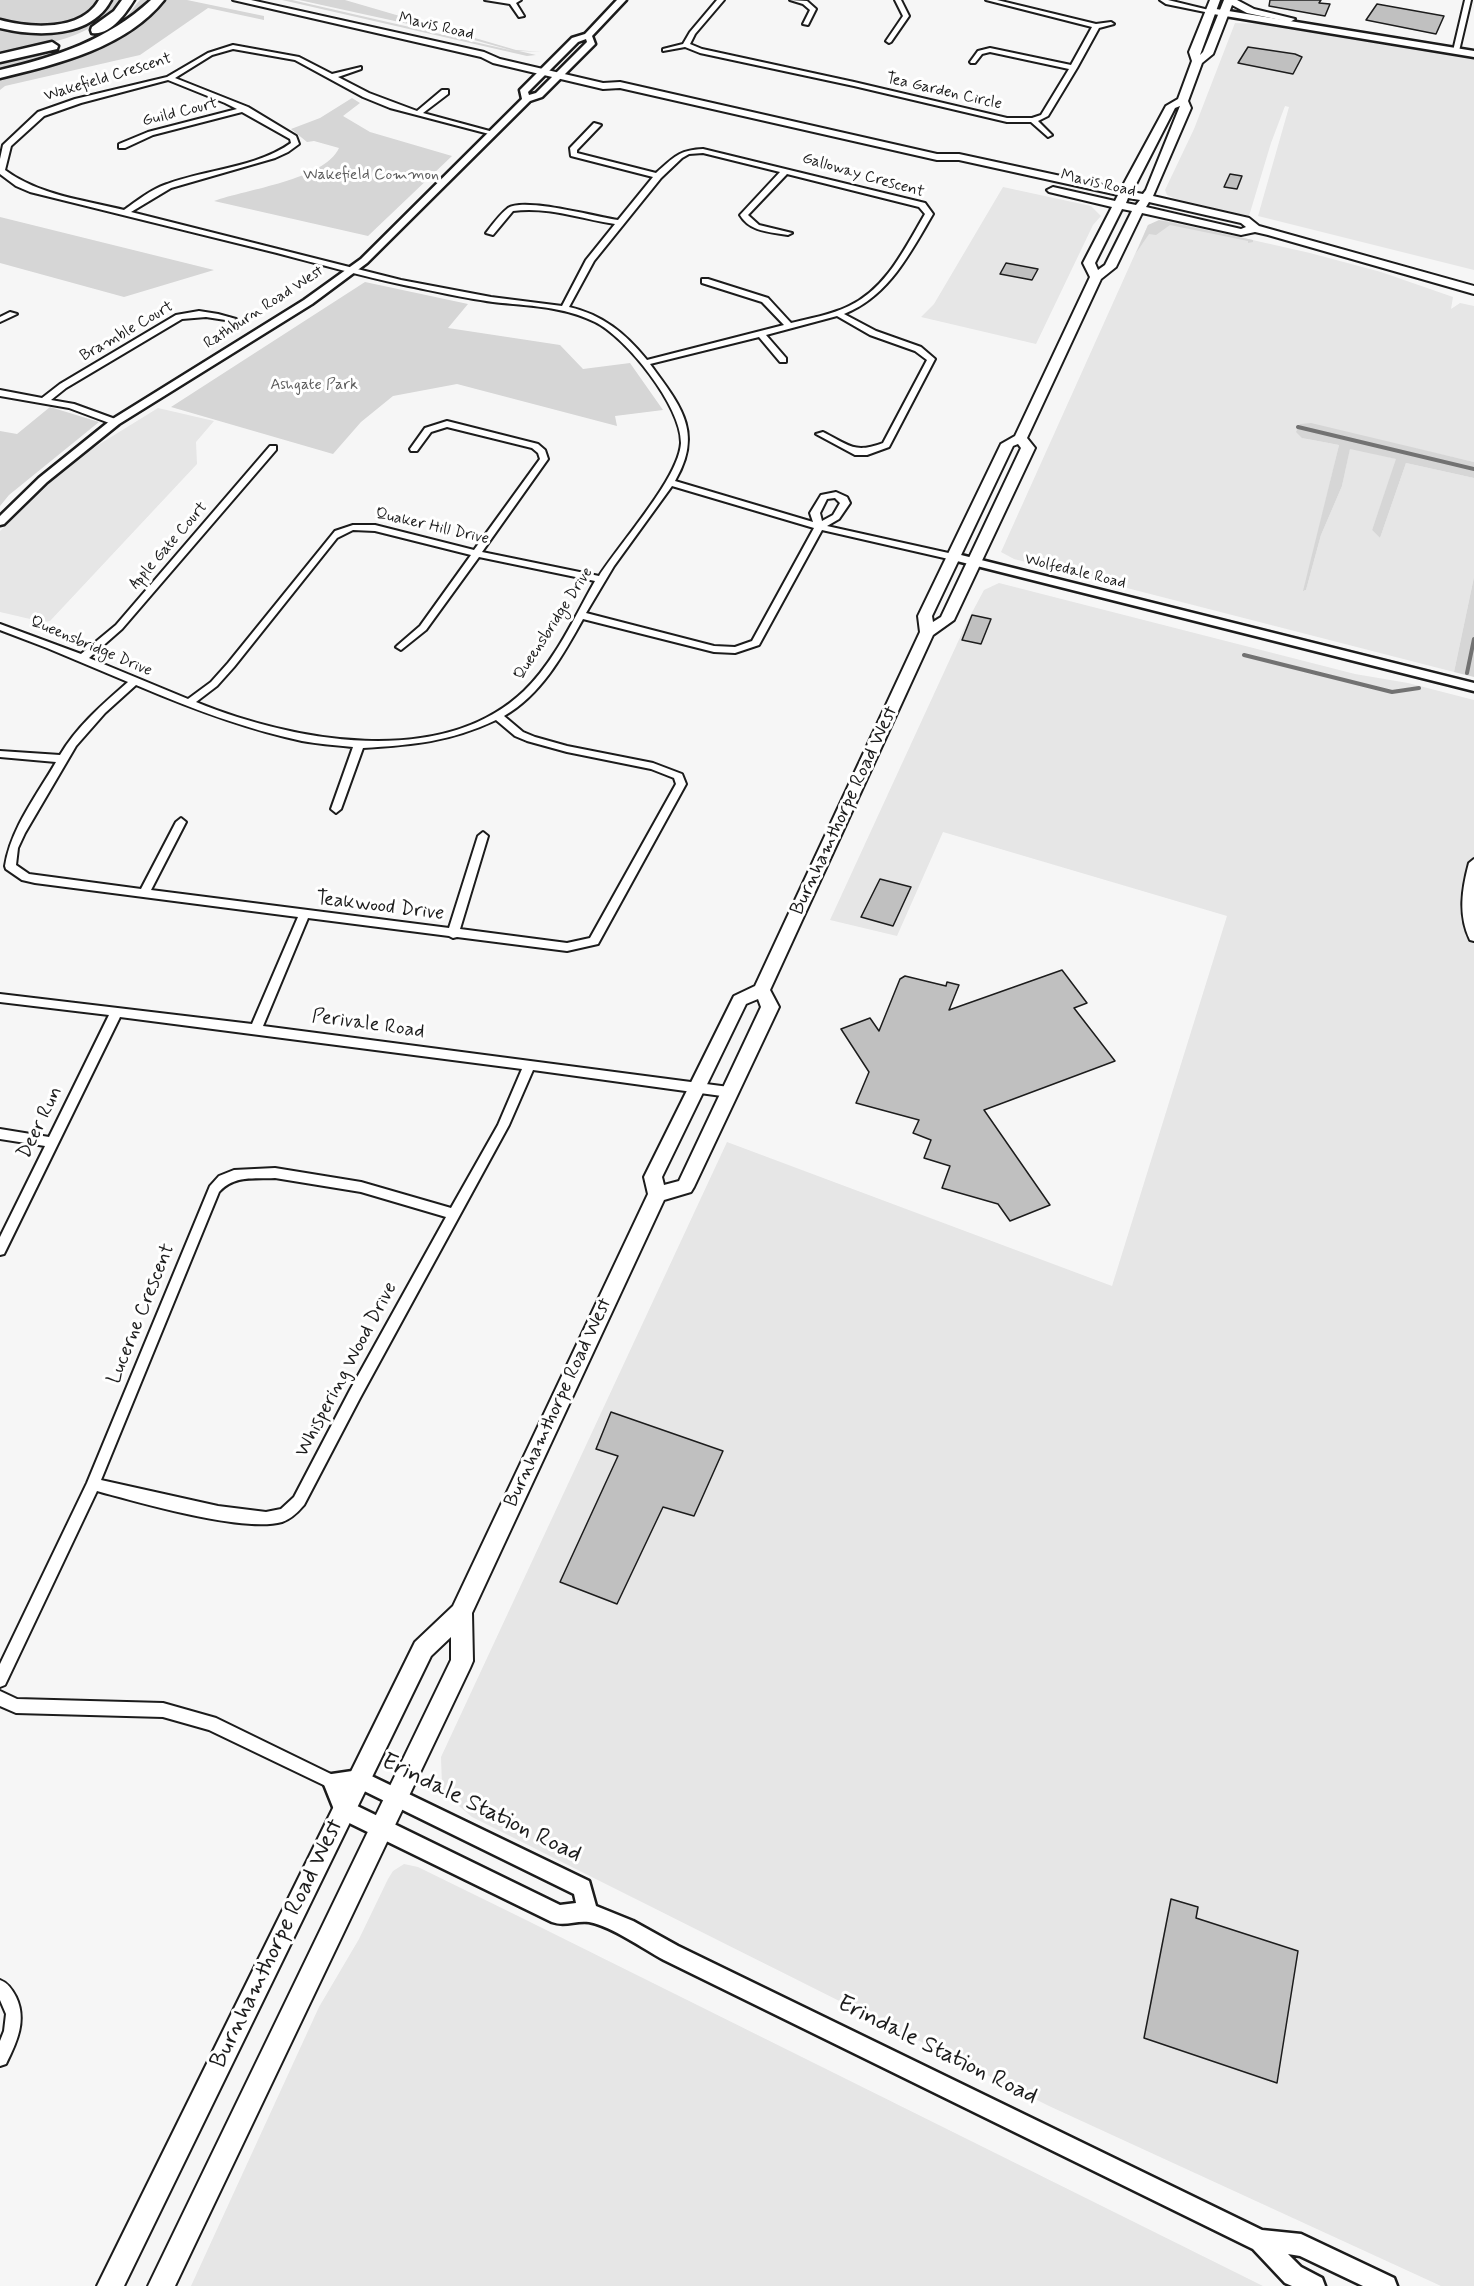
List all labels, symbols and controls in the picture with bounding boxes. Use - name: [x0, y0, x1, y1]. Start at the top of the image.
- street label: Mavis Road: [397, 9, 475, 45]
- street label: Wakefield Crescent: [42, 49, 174, 107]
- street label: Tea Garden Circle: [884, 69, 1004, 115]
- street label: Guild Court: [140, 94, 220, 132]
- street label: Galloway Crescent: [800, 149, 926, 203]
- park label: Wakefield Common: [303, 166, 439, 186]
- street label: Mavis Road: [1059, 166, 1137, 202]
- street label: Rathburn Road West: [201, 262, 327, 354]
- street label: Bramble Court: [77, 298, 177, 366]
- park label: Ashgate Park: [270, 376, 358, 396]
- street label: Apple Gate Court: [126, 498, 212, 594]
- street label: Quaker Hill Drive: [373, 505, 491, 549]
- street label: Wolfedale Road: [1022, 550, 1128, 594]
- street label: Queensbridge Drive: [510, 564, 598, 684]
- street label: Queensbridge Drive: [27, 613, 155, 681]
- street label: Burnhamthorpe Road West: [786, 703, 904, 919]
- street label: Teakwood Drive: [315, 887, 445, 927]
- street label: Perivale Road: [310, 1005, 426, 1045]
- street label: Deer Run: [13, 1083, 69, 1163]
- street label: Lucerne Crescent: [103, 1240, 181, 1388]
- street label: Whispering Wood Drive: [291, 1278, 403, 1462]
- street label: Burnhamthorpe Road West: [500, 1295, 618, 1511]
- street label: Erindale Station Road: [376, 1748, 586, 1870]
- street label: Burnhamthorpe Road West: [205, 1815, 351, 2073]
- street label: Erindale Station Road: [832, 1990, 1042, 2112]

